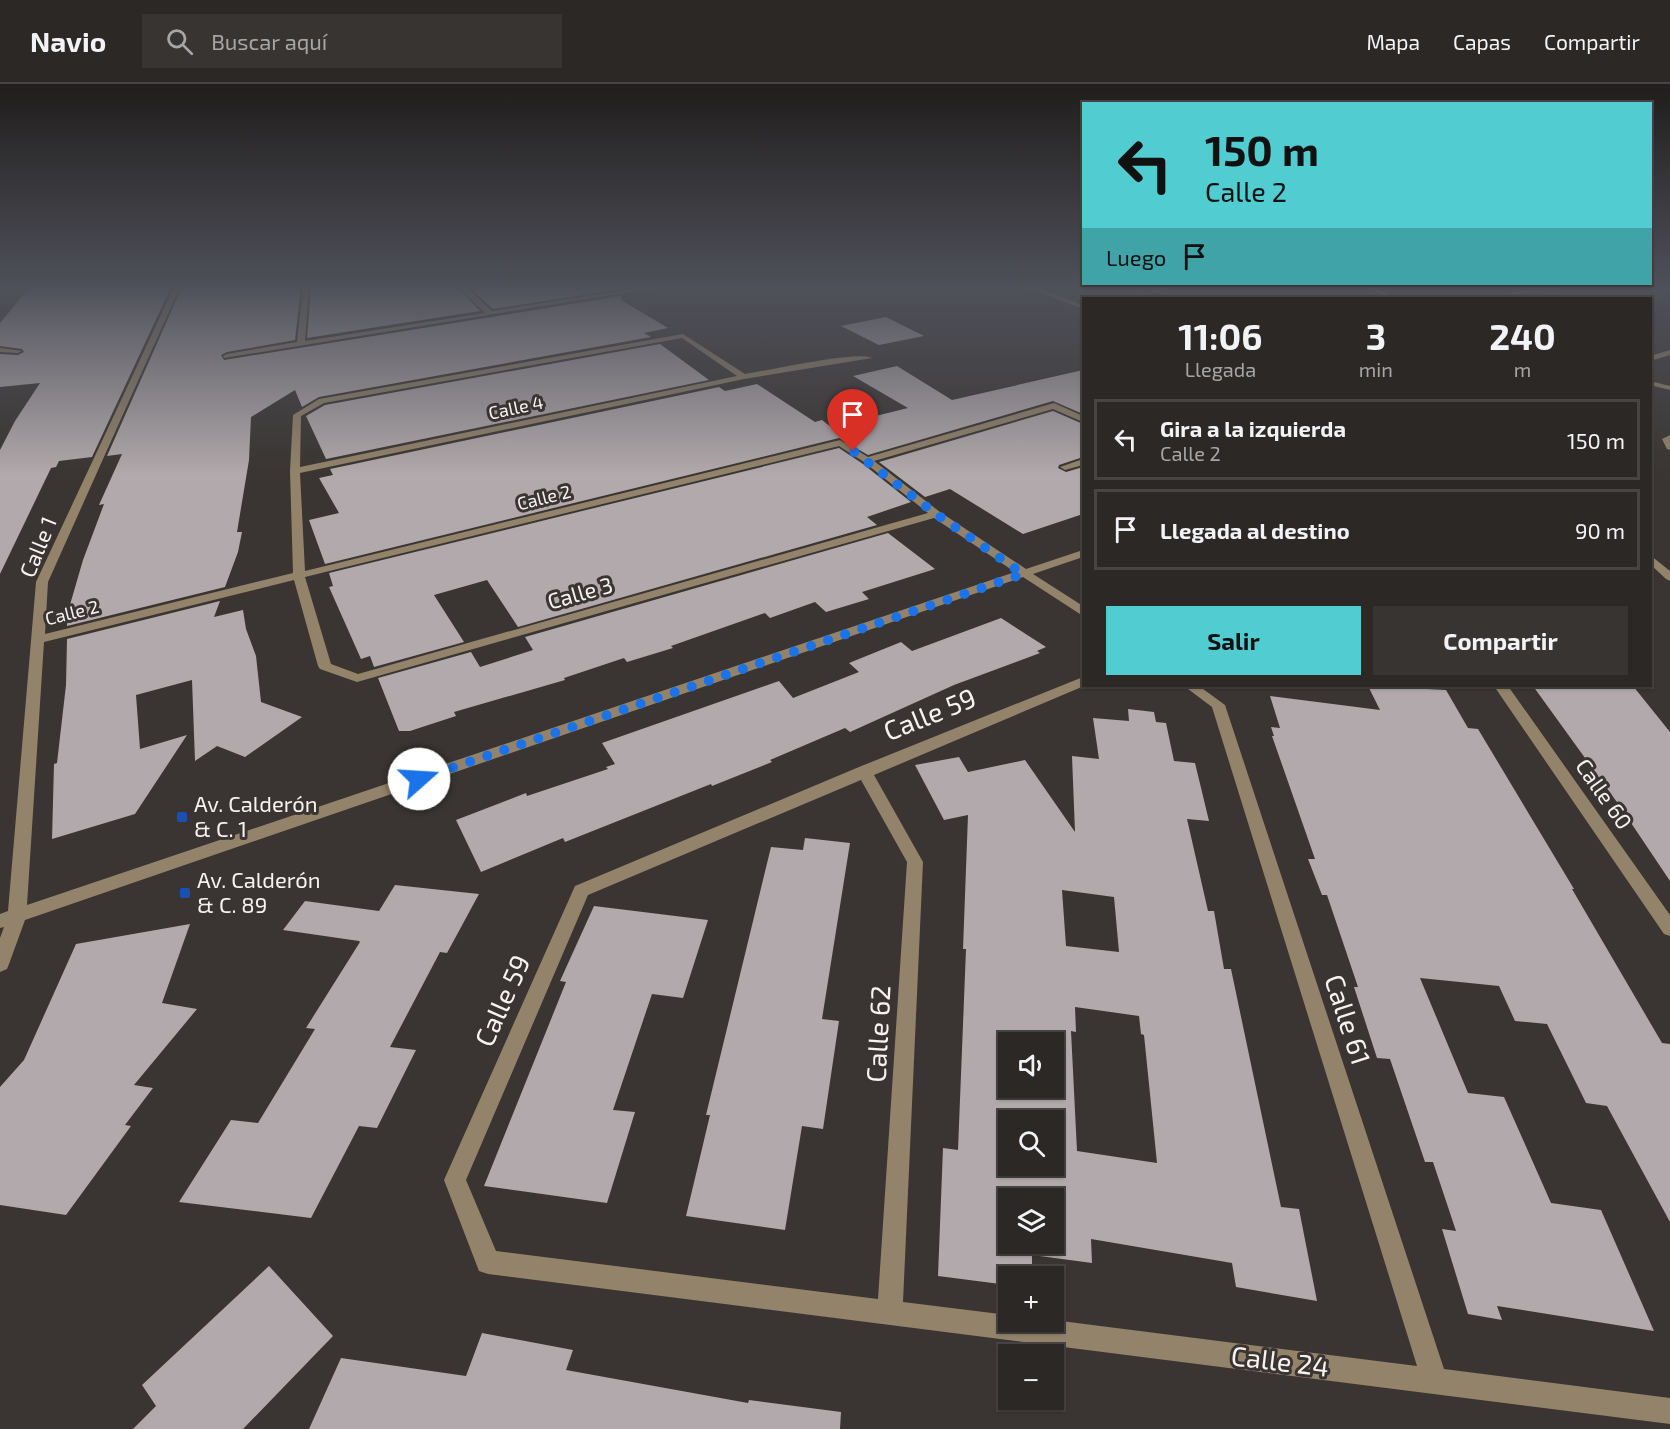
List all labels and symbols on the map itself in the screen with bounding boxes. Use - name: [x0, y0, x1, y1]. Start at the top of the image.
- pin: [827, 389, 878, 451]
- street label: Calle 4: [486, 390, 545, 424]
- street label: Calle 2: [515, 480, 573, 514]
- street label: Calle 1: [13, 512, 61, 581]
- street label: Calle 3: [544, 570, 615, 614]
- street label: Calle 2: [43, 595, 101, 629]
- street label: Calle 59: [878, 680, 980, 746]
- position arrow: [387, 747, 451, 811]
- street label: Calle 60: [1571, 753, 1638, 834]
- place label: Av. Calderón & C. 1: [194, 790, 318, 841]
- marker: Av. Calderón & C. 1: [175, 810, 189, 824]
- place label: Av. Calderón & C. 89: [197, 866, 321, 917]
- marker: Av. Calderón & C. 89: [178, 886, 192, 900]
- street label: Calle 59: [467, 950, 535, 1051]
- street label: Calle 61: [1319, 970, 1378, 1069]
- street label: Calle 62: [858, 984, 896, 1083]
- street label: Calle 24: [1229, 1338, 1331, 1382]

